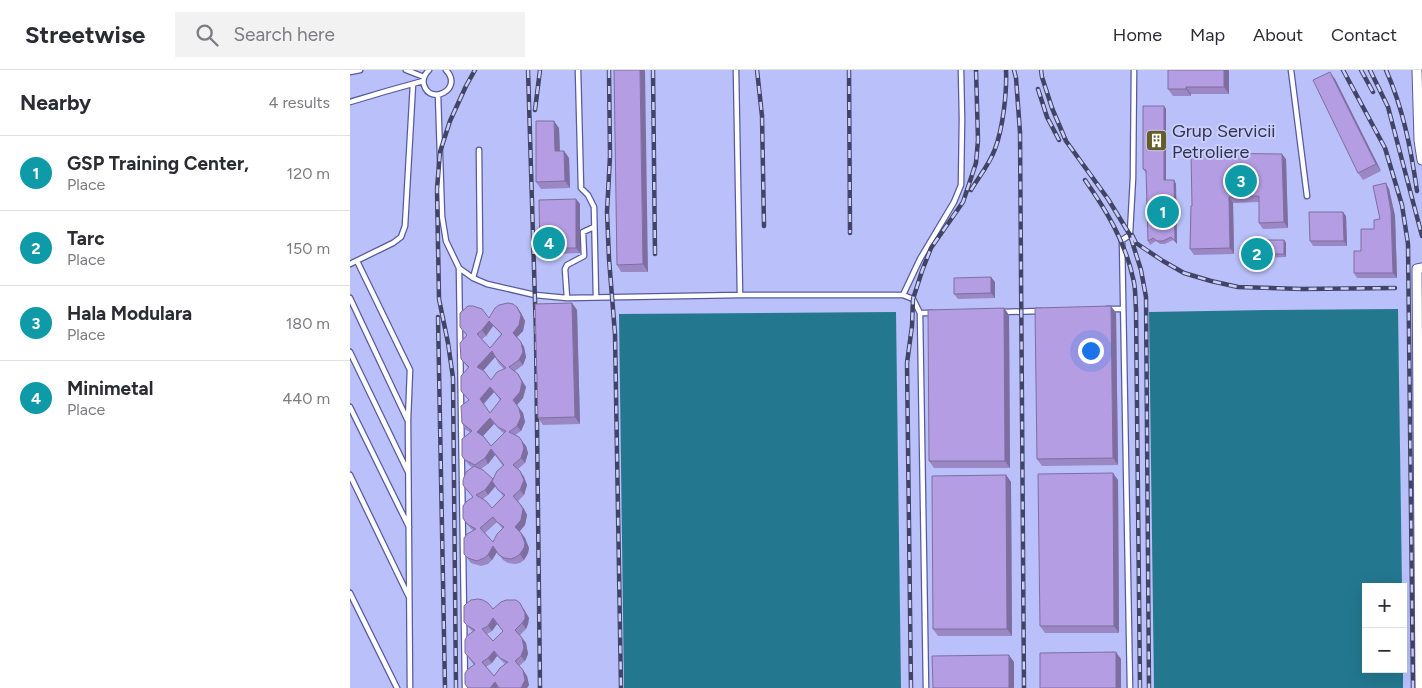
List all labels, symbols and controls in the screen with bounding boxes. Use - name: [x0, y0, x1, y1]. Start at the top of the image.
- search box: [175, 12, 525, 57]
- text: Streetwise: [25, 20, 145, 49]
- icon: search: [193, 21, 221, 49]
- text: Search here: [233, 23, 335, 46]
- text: Home: [1113, 24, 1162, 46]
- text: Map: [1190, 24, 1225, 46]
- text: About: [1253, 24, 1303, 46]
- text: Contact: [1331, 24, 1397, 46]
- text: Nearby: [20, 90, 91, 115]
- text: 4 results: [269, 93, 330, 112]
- place label: Grup Servicii Petroliere: [1172, 120, 1275, 163]
- building icon: Grup Servicii Petroliere: [1144, 129, 1168, 153]
- text: GSP Training Center,: [67, 152, 249, 175]
- pin: 3: [1225, 162, 1257, 200]
- text: 1: [33, 164, 39, 183]
- text: 120 m: [287, 164, 330, 183]
- text: Place: [67, 175, 105, 194]
- pin: 1: [1147, 193, 1179, 231]
- pin: 4: [533, 224, 565, 262]
- text: Tarc: [67, 227, 105, 250]
- pin: 2: [1241, 235, 1273, 273]
- text: 2: [31, 239, 41, 258]
- text: 150 m: [286, 239, 330, 258]
- text: Place: [67, 250, 105, 269]
- text: Hala Modulara: [67, 302, 192, 325]
- text: 3: [32, 314, 40, 333]
- text: 180 m: [286, 314, 330, 333]
- text: Place: [67, 325, 105, 344]
- your location: [1078, 338, 1104, 364]
- text: Minimetal: [67, 377, 153, 400]
- text: 4: [31, 389, 41, 408]
- text: 440 m: [282, 389, 330, 408]
- text: Place: [67, 400, 105, 419]
- map controls: [1362, 583, 1407, 673]
- button: +: [1362, 583, 1407, 628]
- button: −: [1362, 628, 1407, 673]

